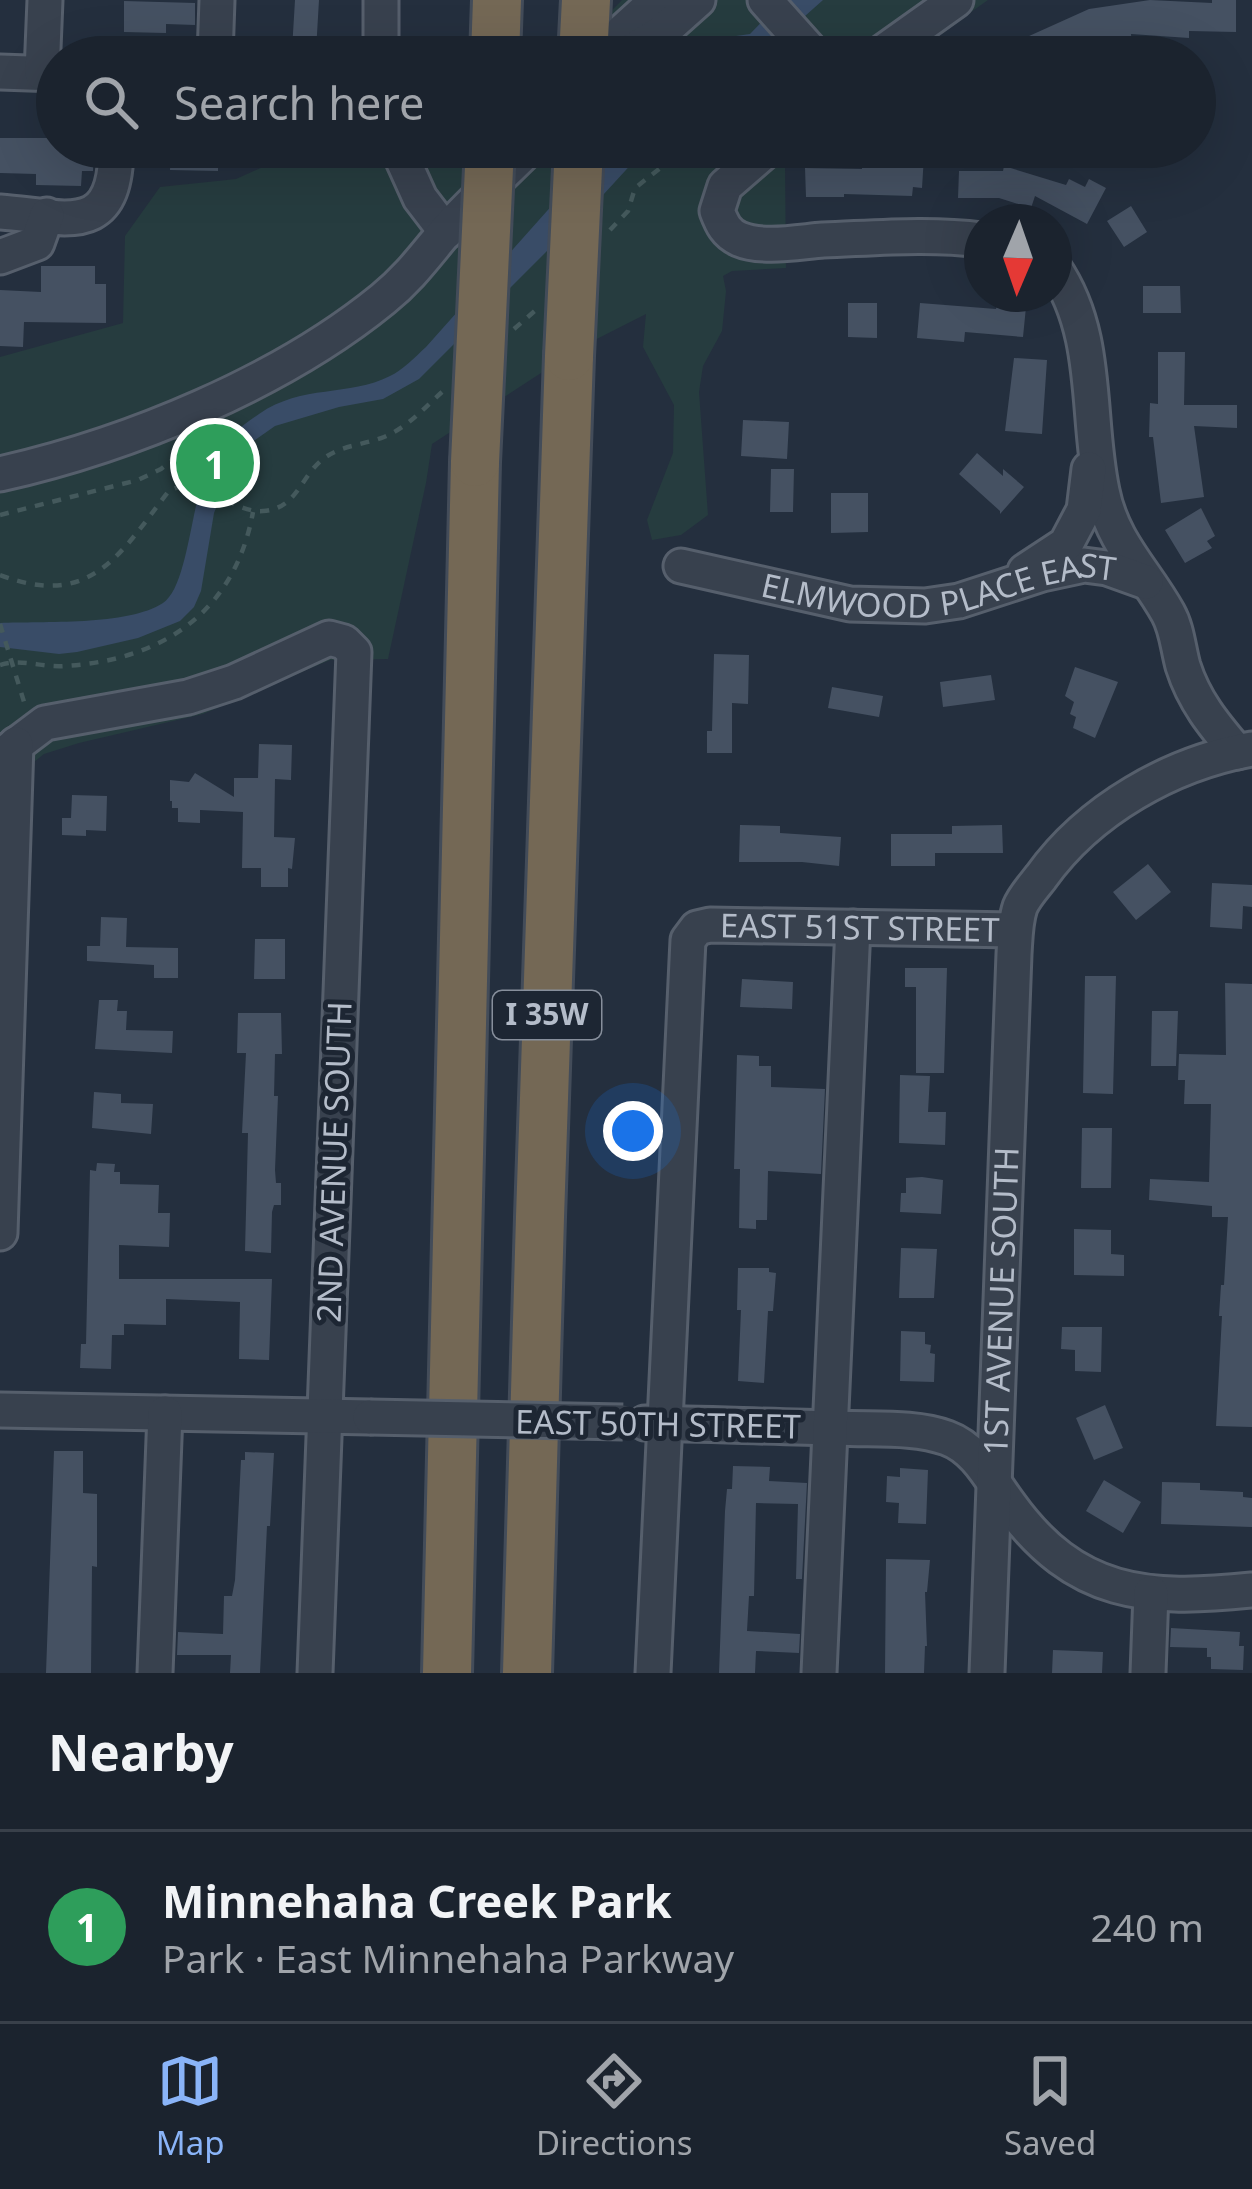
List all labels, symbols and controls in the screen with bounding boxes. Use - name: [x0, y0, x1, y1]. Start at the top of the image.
- search box: [36, 36, 1216, 168]
- icon: search: [78, 69, 144, 135]
- text: Search here: [174, 72, 424, 133]
- north arrow: [964, 204, 1072, 312]
- pin: 1: [176, 418, 254, 508]
- street label: ELMWOOD PLACE EAST: [757, 542, 1119, 628]
- street label: EAST 51ST STREET: [720, 902, 1000, 952]
- road number: I 35W: [493, 991, 601, 1039]
- street label: 2ND AVENUE SOUTH: [305, 1001, 362, 1323]
- your location: [603, 1101, 663, 1161]
- street label: 1ST AVENUE SOUTH: [972, 1146, 1029, 1456]
- street label: EAST 50TH STREET: [515, 1399, 801, 1448]
- text: Nearby: [48, 1716, 234, 1786]
- text: Minnehaha Creek Park: [162, 1870, 672, 1931]
- text: 1: [76, 1900, 98, 1953]
- text: 240 m: [1090, 1900, 1204, 1953]
- text: Park · East Minnehaha Parkway: [162, 1931, 734, 1984]
- tab: Map: [156, 2048, 224, 2165]
- tab: Directions: [536, 2048, 693, 2165]
- tab: Saved: [1004, 2048, 1096, 2165]

